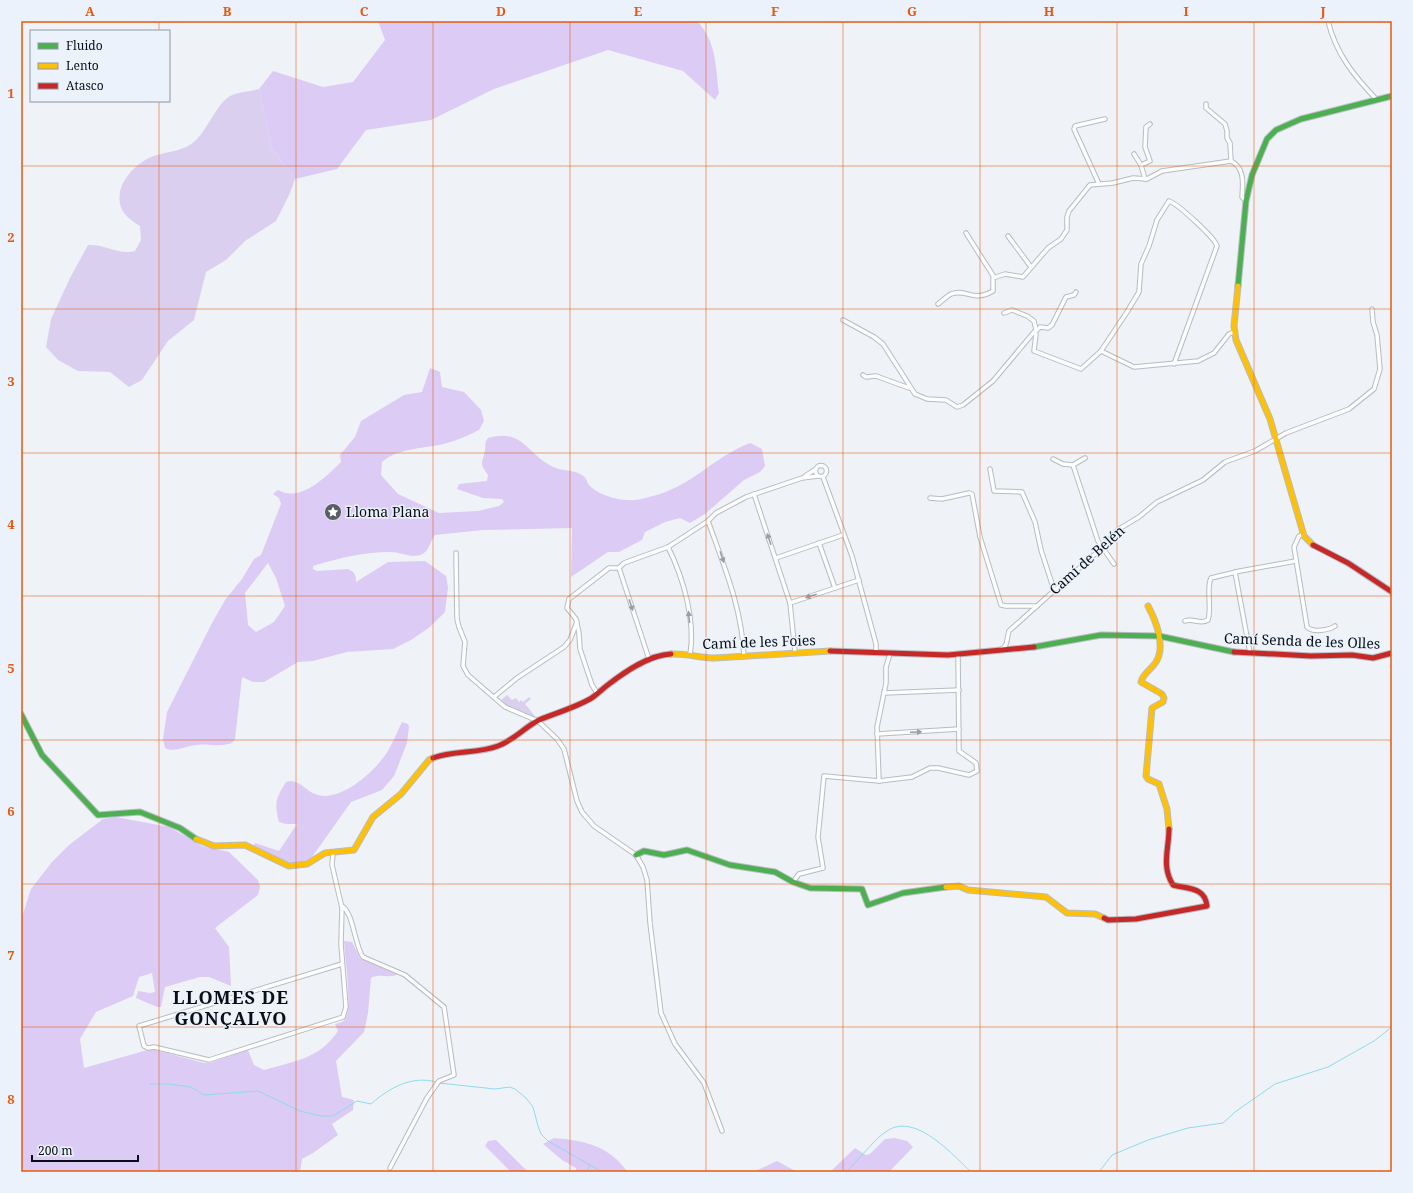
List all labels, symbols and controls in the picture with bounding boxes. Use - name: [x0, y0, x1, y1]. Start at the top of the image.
- text: A: [85, 2, 95, 20]
- text: B: [223, 2, 232, 20]
- text: C: [360, 2, 369, 20]
- text: D: [496, 2, 506, 20]
- text: E: [634, 2, 643, 20]
- text: F: [771, 2, 779, 20]
- text: G: [907, 2, 917, 20]
- text: H: [1044, 2, 1055, 20]
- text: I: [1183, 2, 1189, 20]
- text: J: [1319, 2, 1326, 20]
- legend: [30, 30, 170, 102]
- text: Fluido: [66, 37, 103, 54]
- text: Lento: [66, 57, 99, 74]
- text: Atasco: [66, 77, 104, 94]
- text: 1: [7, 84, 15, 102]
- text: 2: [7, 228, 15, 246]
- text: 3: [7, 372, 15, 390]
- place icon: Lloma Plana: [323, 502, 343, 522]
- place label: Lloma Plana: [346, 502, 430, 521]
- text: 4: [7, 515, 15, 533]
- street label: Camí de Belén: [1045, 521, 1128, 598]
- one-way arrow: [766, 533, 772, 545]
- one-way arrow: [719, 552, 725, 564]
- one-way arrow: [805, 593, 817, 599]
- one-way arrow: [628, 599, 634, 611]
- one-way arrow: [685, 611, 692, 623]
- street label: Camí Senda de les Olles: [1223, 628, 1381, 653]
- street label: Camí de les Foies: [702, 630, 816, 653]
- text: 5: [7, 659, 15, 677]
- one-way arrow: [910, 728, 922, 735]
- text: 6: [7, 802, 15, 820]
- text: 7: [7, 946, 15, 964]
- district label: LLOMES DE GONÇALVO: [173, 985, 289, 1030]
- text: 8: [7, 1090, 15, 1108]
- scale bar: [32, 1137, 138, 1163]
- text: 200 m: [38, 1142, 73, 1159]

